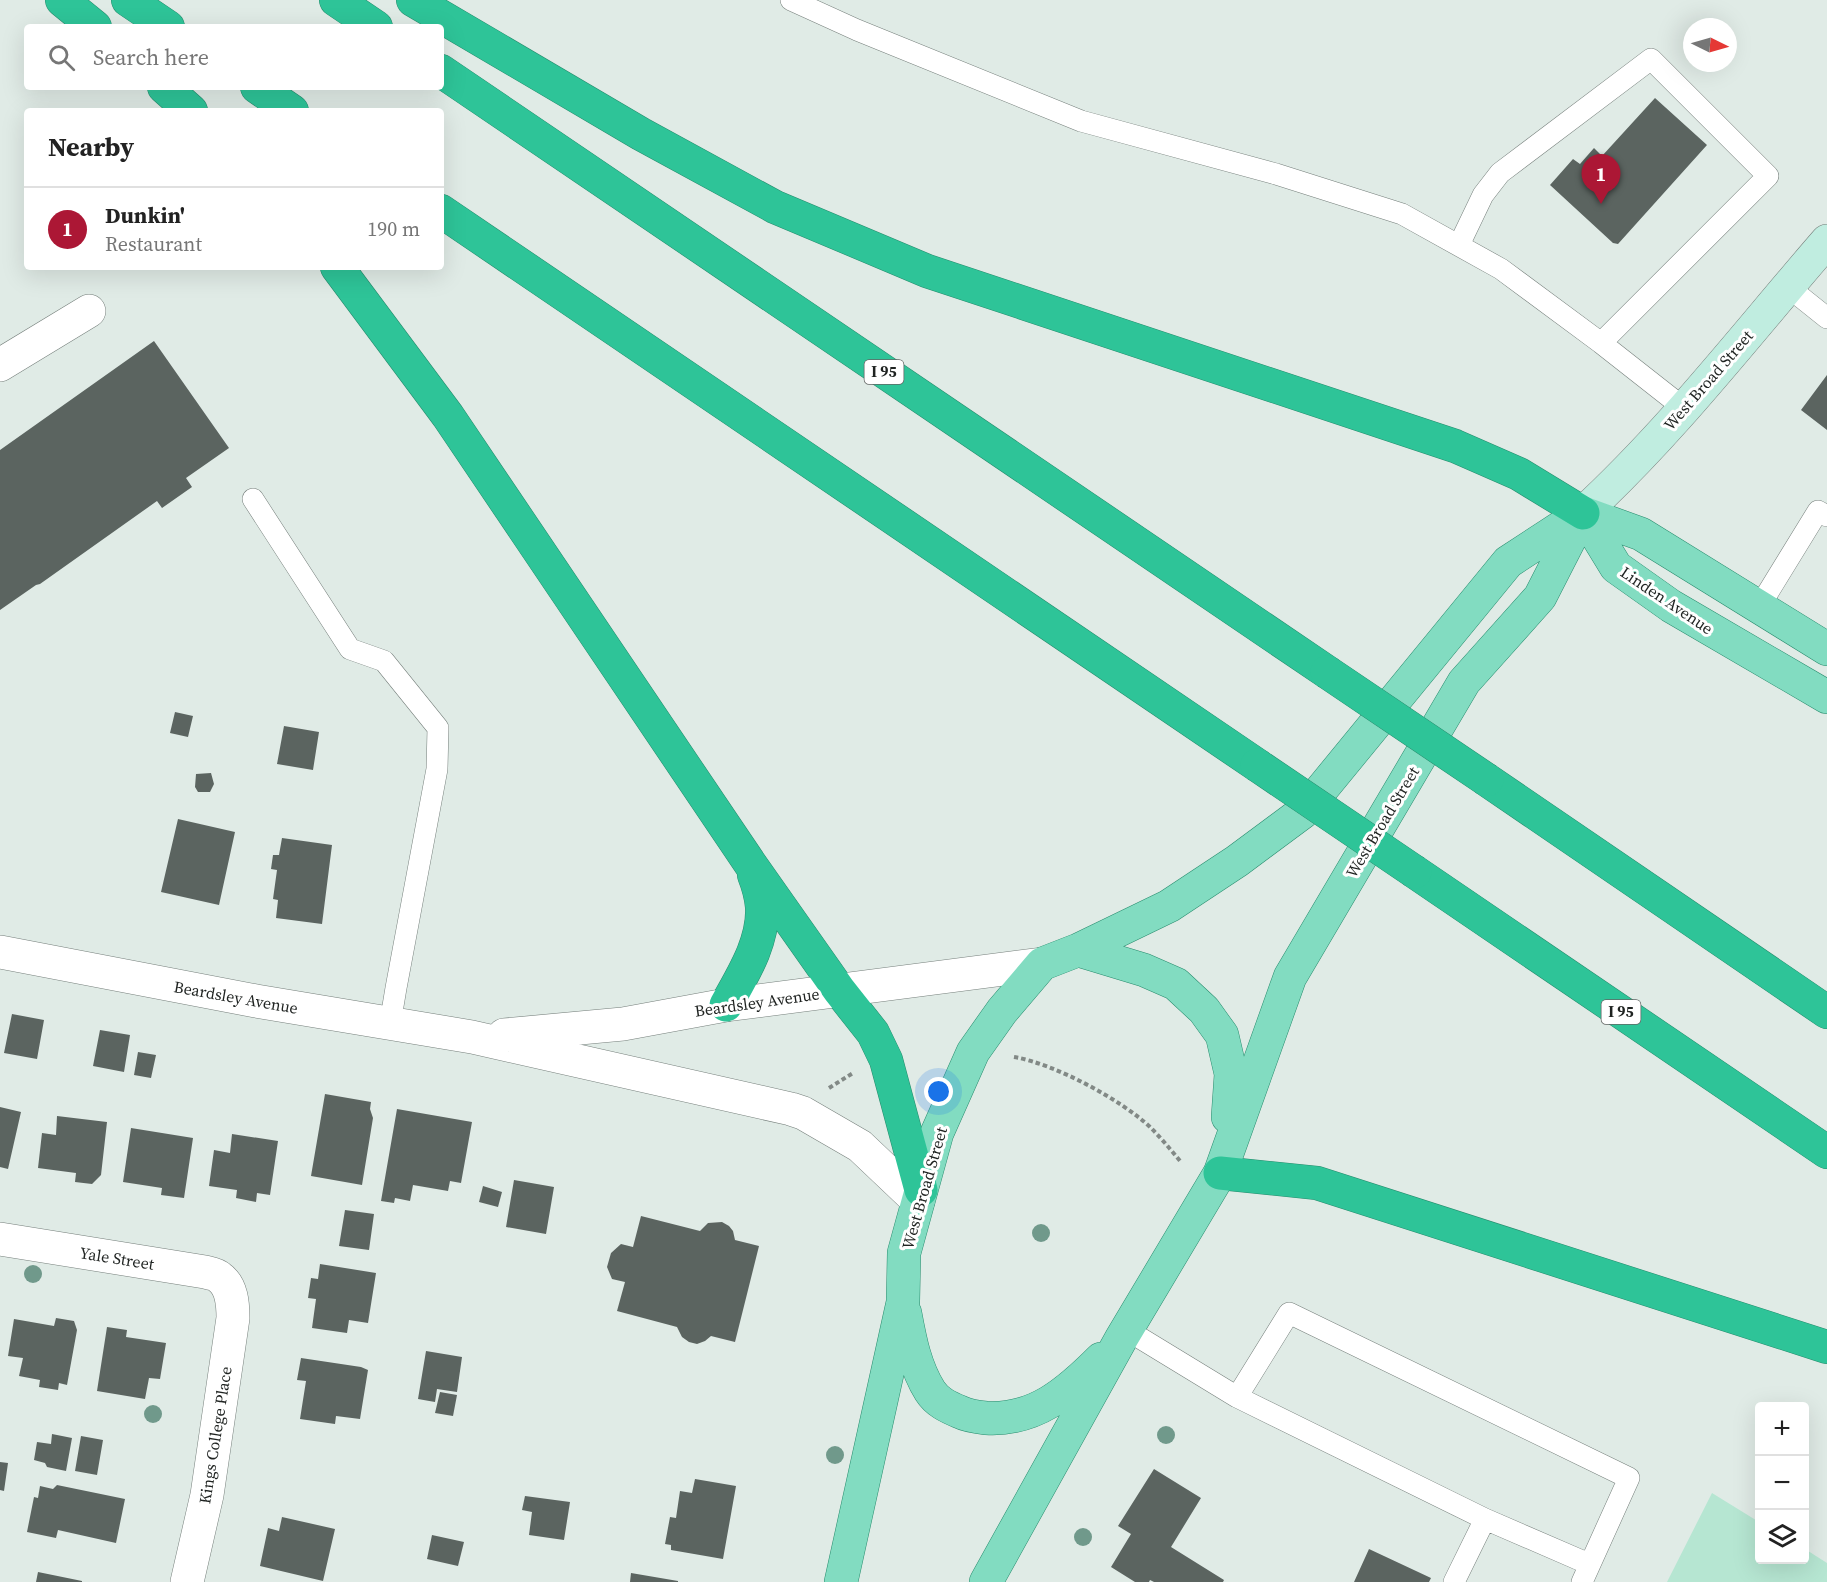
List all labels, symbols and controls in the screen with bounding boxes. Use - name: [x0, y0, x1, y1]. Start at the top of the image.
- north arrow: [1683, 18, 1737, 72]
- search box: [24, 24, 444, 90]
- icon: search: [45, 41, 78, 74]
- text: Search here: [93, 42, 209, 72]
- text: Nearby: [48, 129, 134, 165]
- pin: 1: [1582, 154, 1620, 204]
- text: Dunkin': [105, 200, 185, 230]
- text: 1: [62, 215, 73, 243]
- text: 190 m: [367, 215, 420, 243]
- text: Restaurant: [105, 230, 202, 258]
- street label: West Broad Street: [1658, 325, 1758, 435]
- road number: I 95: [864, 360, 904, 384]
- street label: Linden Avenue: [1616, 561, 1718, 639]
- street label: West Broad Street: [1340, 762, 1424, 882]
- street label: Beardsley Avenue: [172, 975, 300, 1019]
- street label: Beardsley Avenue: [693, 982, 821, 1022]
- road number: I 95: [1602, 1000, 1640, 1024]
- your location: [924, 1077, 953, 1106]
- street label: West Broad Street: [896, 1124, 952, 1252]
- street label: Yale Street: [78, 1241, 157, 1275]
- street label: Kings College Place: [193, 1365, 237, 1505]
- map controls: [1755, 1402, 1809, 1564]
- button: +: [1755, 1402, 1809, 1456]
- button: −: [1755, 1456, 1809, 1510]
- button: layers: [1755, 1510, 1809, 1564]

